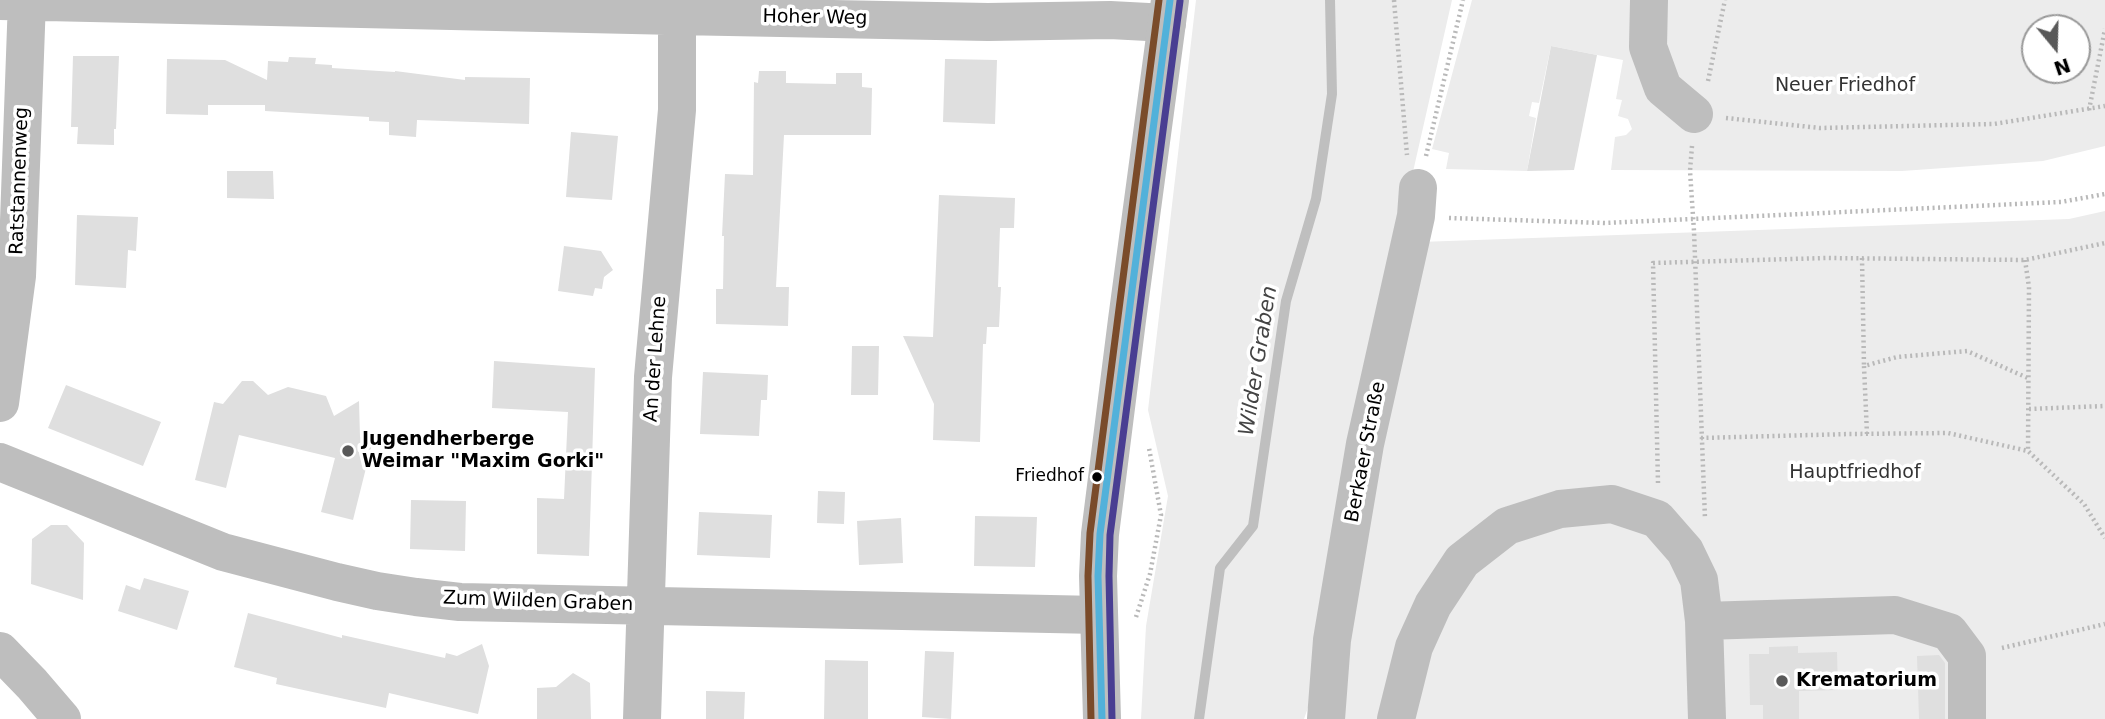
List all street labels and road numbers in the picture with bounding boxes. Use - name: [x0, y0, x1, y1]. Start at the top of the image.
- street label: Hoher Weg: [762, 6, 868, 30]
- street label: Ratstannenweg: [6, 107, 34, 255]
- street label: An der Lehne: [640, 295, 672, 423]
- street label: Berkaer Straße: [1341, 380, 1391, 524]
- street label: Zum Wilden Graben: [442, 587, 634, 617]

